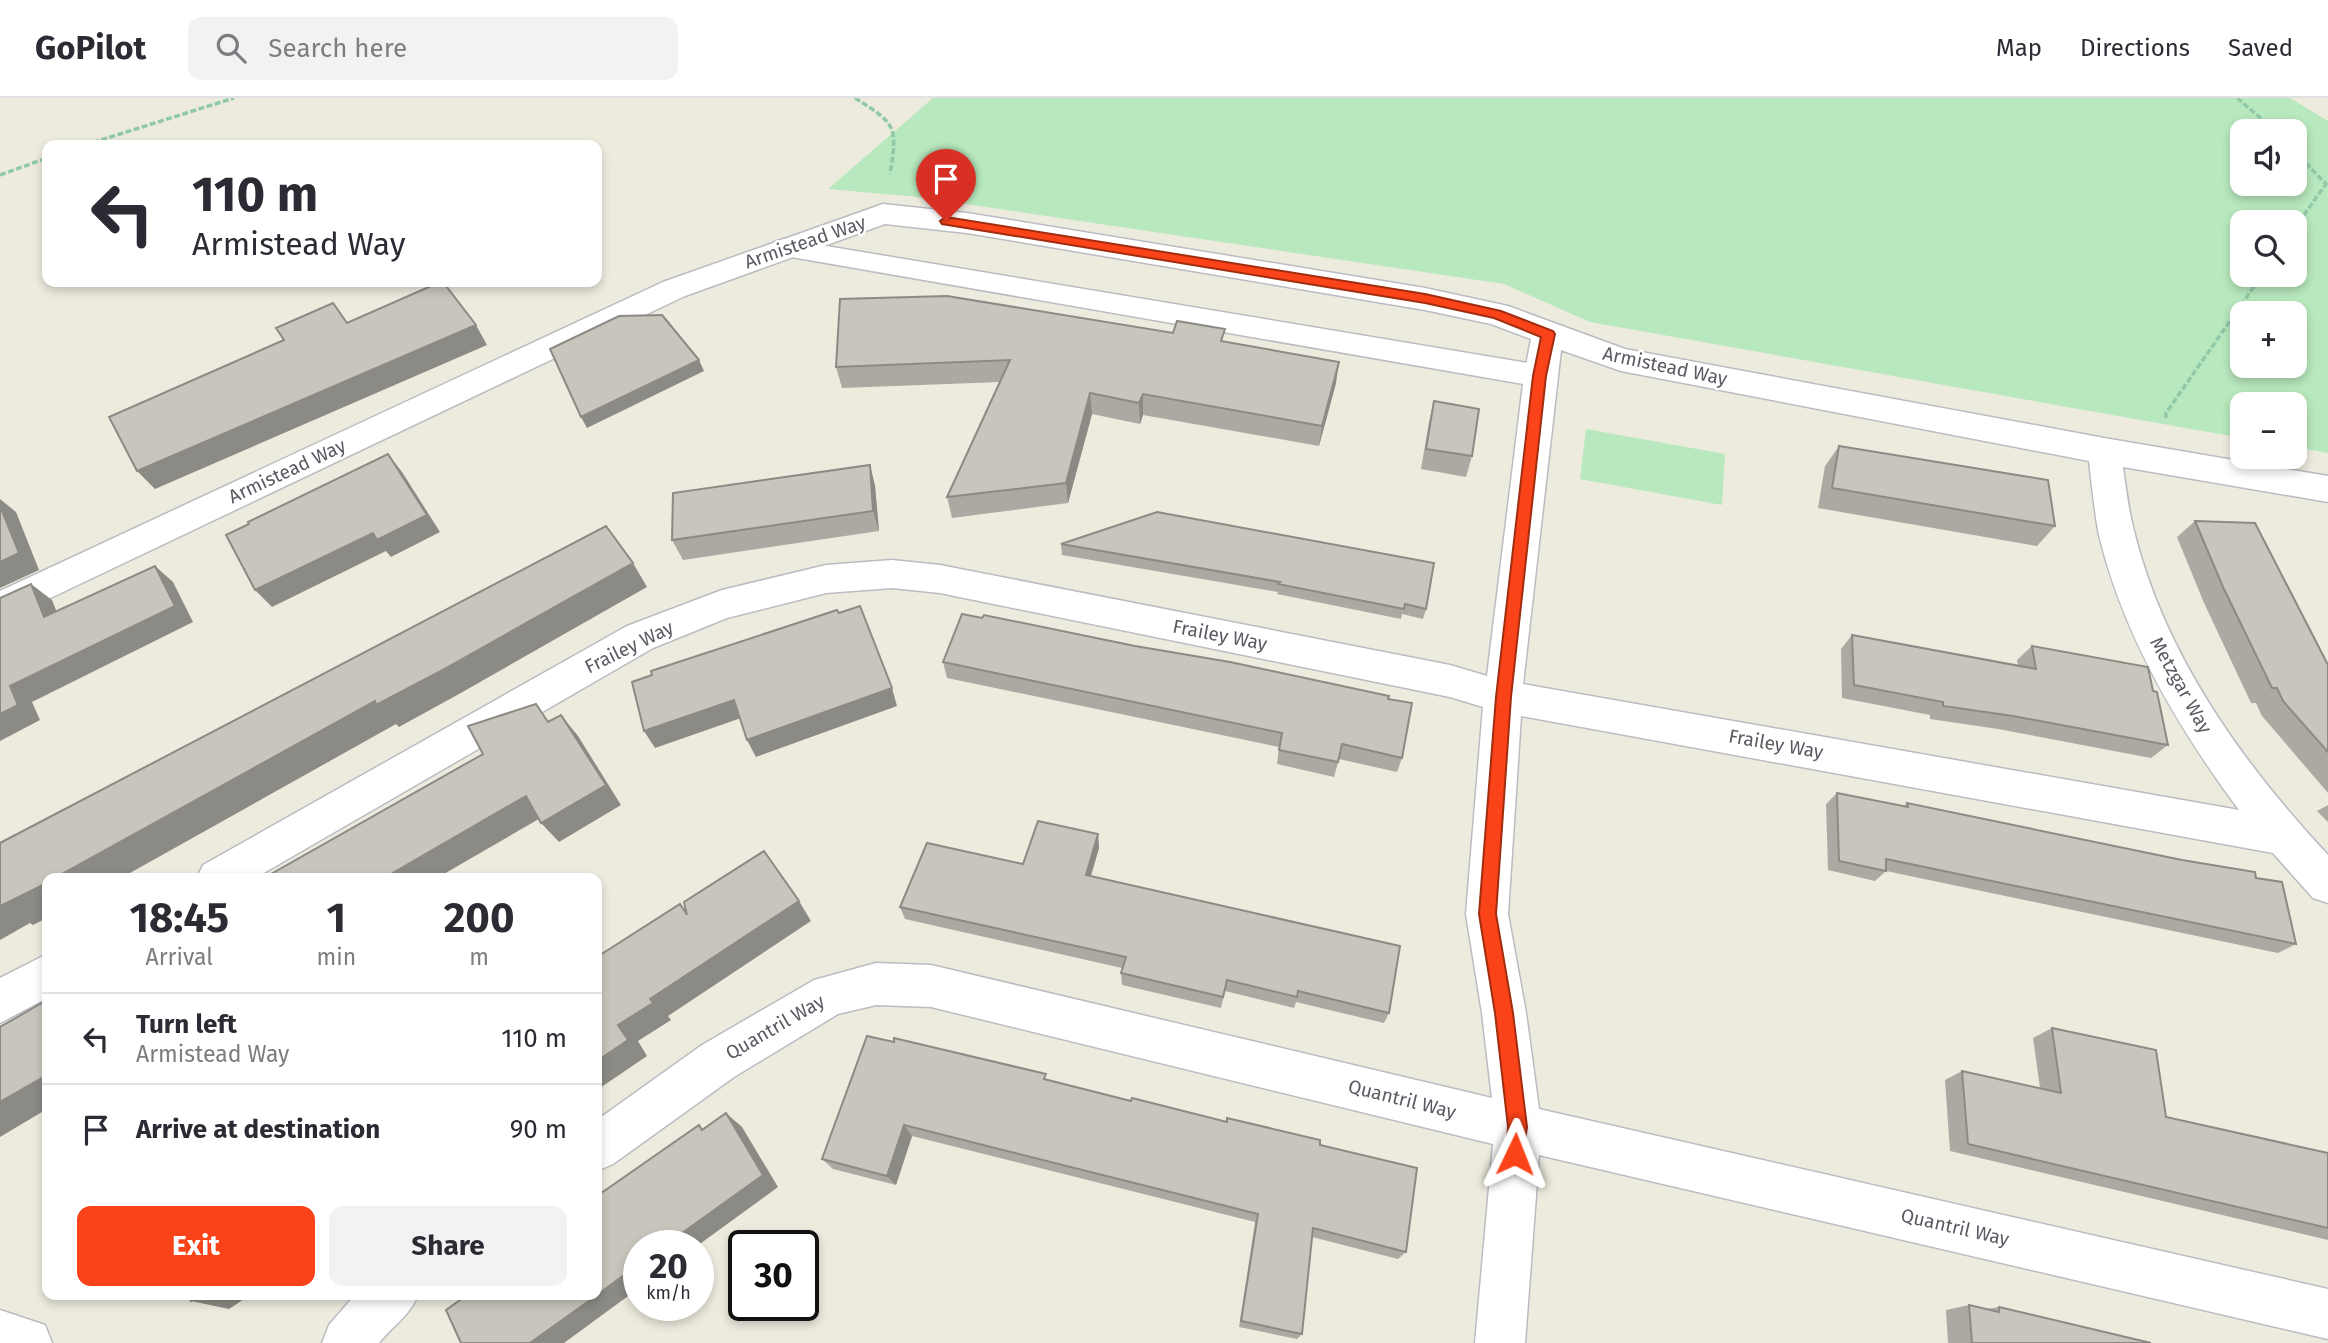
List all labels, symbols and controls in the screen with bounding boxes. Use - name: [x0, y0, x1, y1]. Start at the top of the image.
- search box: [188, 17, 678, 80]
- text: GoPilot: [35, 28, 146, 68]
- icon: search: [212, 29, 250, 67]
- text: Search here: [268, 33, 407, 64]
- text: Map: [1996, 34, 2042, 62]
- text: Directions: [2080, 34, 2190, 62]
- text: Saved: [2228, 34, 2293, 62]
- map controls: [2230, 119, 2307, 469]
- button: sound: [2230, 119, 2307, 196]
- pin: [916, 149, 976, 221]
- icon: arrive: [927, 160, 965, 198]
- text: 110 m: [192, 165, 318, 224]
- icon: left: [77, 168, 168, 259]
- street label: Armistead Way: [741, 210, 869, 274]
- button: search: [2230, 210, 2307, 287]
- text: Armistead Way: [192, 225, 405, 263]
- button: +: [2230, 301, 2307, 378]
- street label: Armistead Way: [1601, 342, 1730, 391]
- button: −: [2230, 392, 2307, 469]
- street label: Armistead Way: [225, 434, 350, 508]
- street label: Frailey Way: [581, 615, 678, 678]
- street label: Frailey Way: [1171, 615, 1270, 656]
- street label: Metzgar Way: [2145, 633, 2217, 738]
- street label: Frailey Way: [1727, 724, 1826, 764]
- text: 18:45: [129, 893, 229, 943]
- text: 1: [327, 893, 346, 943]
- text: 200: [444, 893, 515, 943]
- text: Arrival: [146, 943, 213, 971]
- text: min: [317, 943, 356, 971]
- text: m: [469, 943, 489, 971]
- street label: Quantril Way: [721, 989, 829, 1065]
- text: Turn left: [136, 1009, 237, 1040]
- icon: left: [77, 1020, 115, 1058]
- text: 110 m: [501, 1023, 567, 1054]
- text: Armistead Way: [136, 1040, 289, 1068]
- street label: Quantril Way: [1346, 1074, 1459, 1124]
- icon: arrive: [77, 1111, 115, 1149]
- text: Arrive at destination: [136, 1114, 380, 1145]
- text: 90 m: [510, 1114, 567, 1145]
- position arrow: [1478, 1117, 1552, 1191]
- street label: Quantril Way: [1899, 1203, 2012, 1251]
- button: Exit: [77, 1206, 315, 1286]
- button: Share: [329, 1206, 567, 1286]
- speed limit sign: 30: [728, 1230, 819, 1321]
- text: 20: [649, 1245, 688, 1287]
- text: km/h: [646, 1282, 691, 1304]

